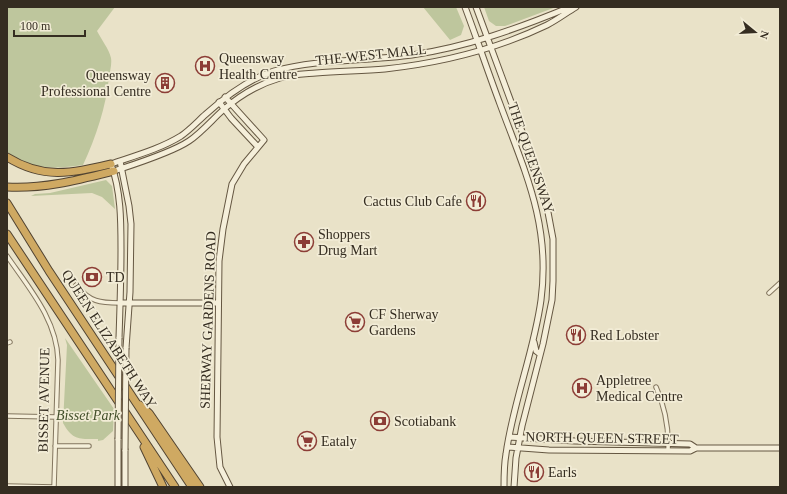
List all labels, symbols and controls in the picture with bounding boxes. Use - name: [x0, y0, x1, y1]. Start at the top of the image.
- scale bar: [14, 12, 85, 38]
- north arrow: [735, 12, 775, 52]
- text: 100 m: [20, 19, 51, 33]
- text: N: [758, 29, 771, 41]
- street label: THE WEST MALL: [315, 42, 427, 68]
- place label: Queensway Health Centre: [219, 51, 297, 82]
- hospital icon: Queensway Health Centre: [194, 55, 216, 77]
- place label: Queensway Professional Centre: [41, 68, 151, 99]
- building icon: Queensway Professional Centre: [154, 72, 176, 94]
- street label: THE QUEENSWAY: [505, 100, 557, 216]
- restaurant icon: Cactus Club Cafe: [465, 190, 487, 212]
- place label: Cactus Club Cafe: [363, 194, 462, 209]
- place label: Shoppers Drug Mart: [318, 227, 378, 258]
- street label: SHERWAY GARDENS ROAD: [197, 231, 219, 409]
- pharmacy icon: Shoppers Drug Mart: [293, 231, 315, 253]
- bank icon: TD: [81, 266, 103, 288]
- street label: QUEEN ELIZABETH WAY: [59, 267, 159, 411]
- place label: TD: [106, 270, 125, 285]
- place label: CF Sherway Gardens: [369, 307, 439, 338]
- supermarket icon: CF Sherway Gardens: [344, 311, 366, 333]
- restaurant icon: Red Lobster: [565, 324, 587, 346]
- place label: Red Lobster: [590, 328, 659, 343]
- street label: BISSET AVENUE: [36, 347, 52, 453]
- place label: Appletree Medical Centre: [596, 373, 683, 404]
- hospital icon: Appletree Medical Centre: [571, 377, 593, 399]
- park label: Bisset Park: [56, 408, 121, 423]
- bank icon: Scotiabank: [369, 410, 391, 432]
- place label: Scotiabank: [394, 414, 456, 429]
- street label: NORTH QUEEN STREET: [525, 429, 679, 447]
- supermarket icon: Eataly: [296, 430, 318, 452]
- place label: Eataly: [321, 434, 357, 449]
- restaurant icon: Earls: [523, 461, 545, 483]
- place label: Earls: [548, 465, 577, 480]

